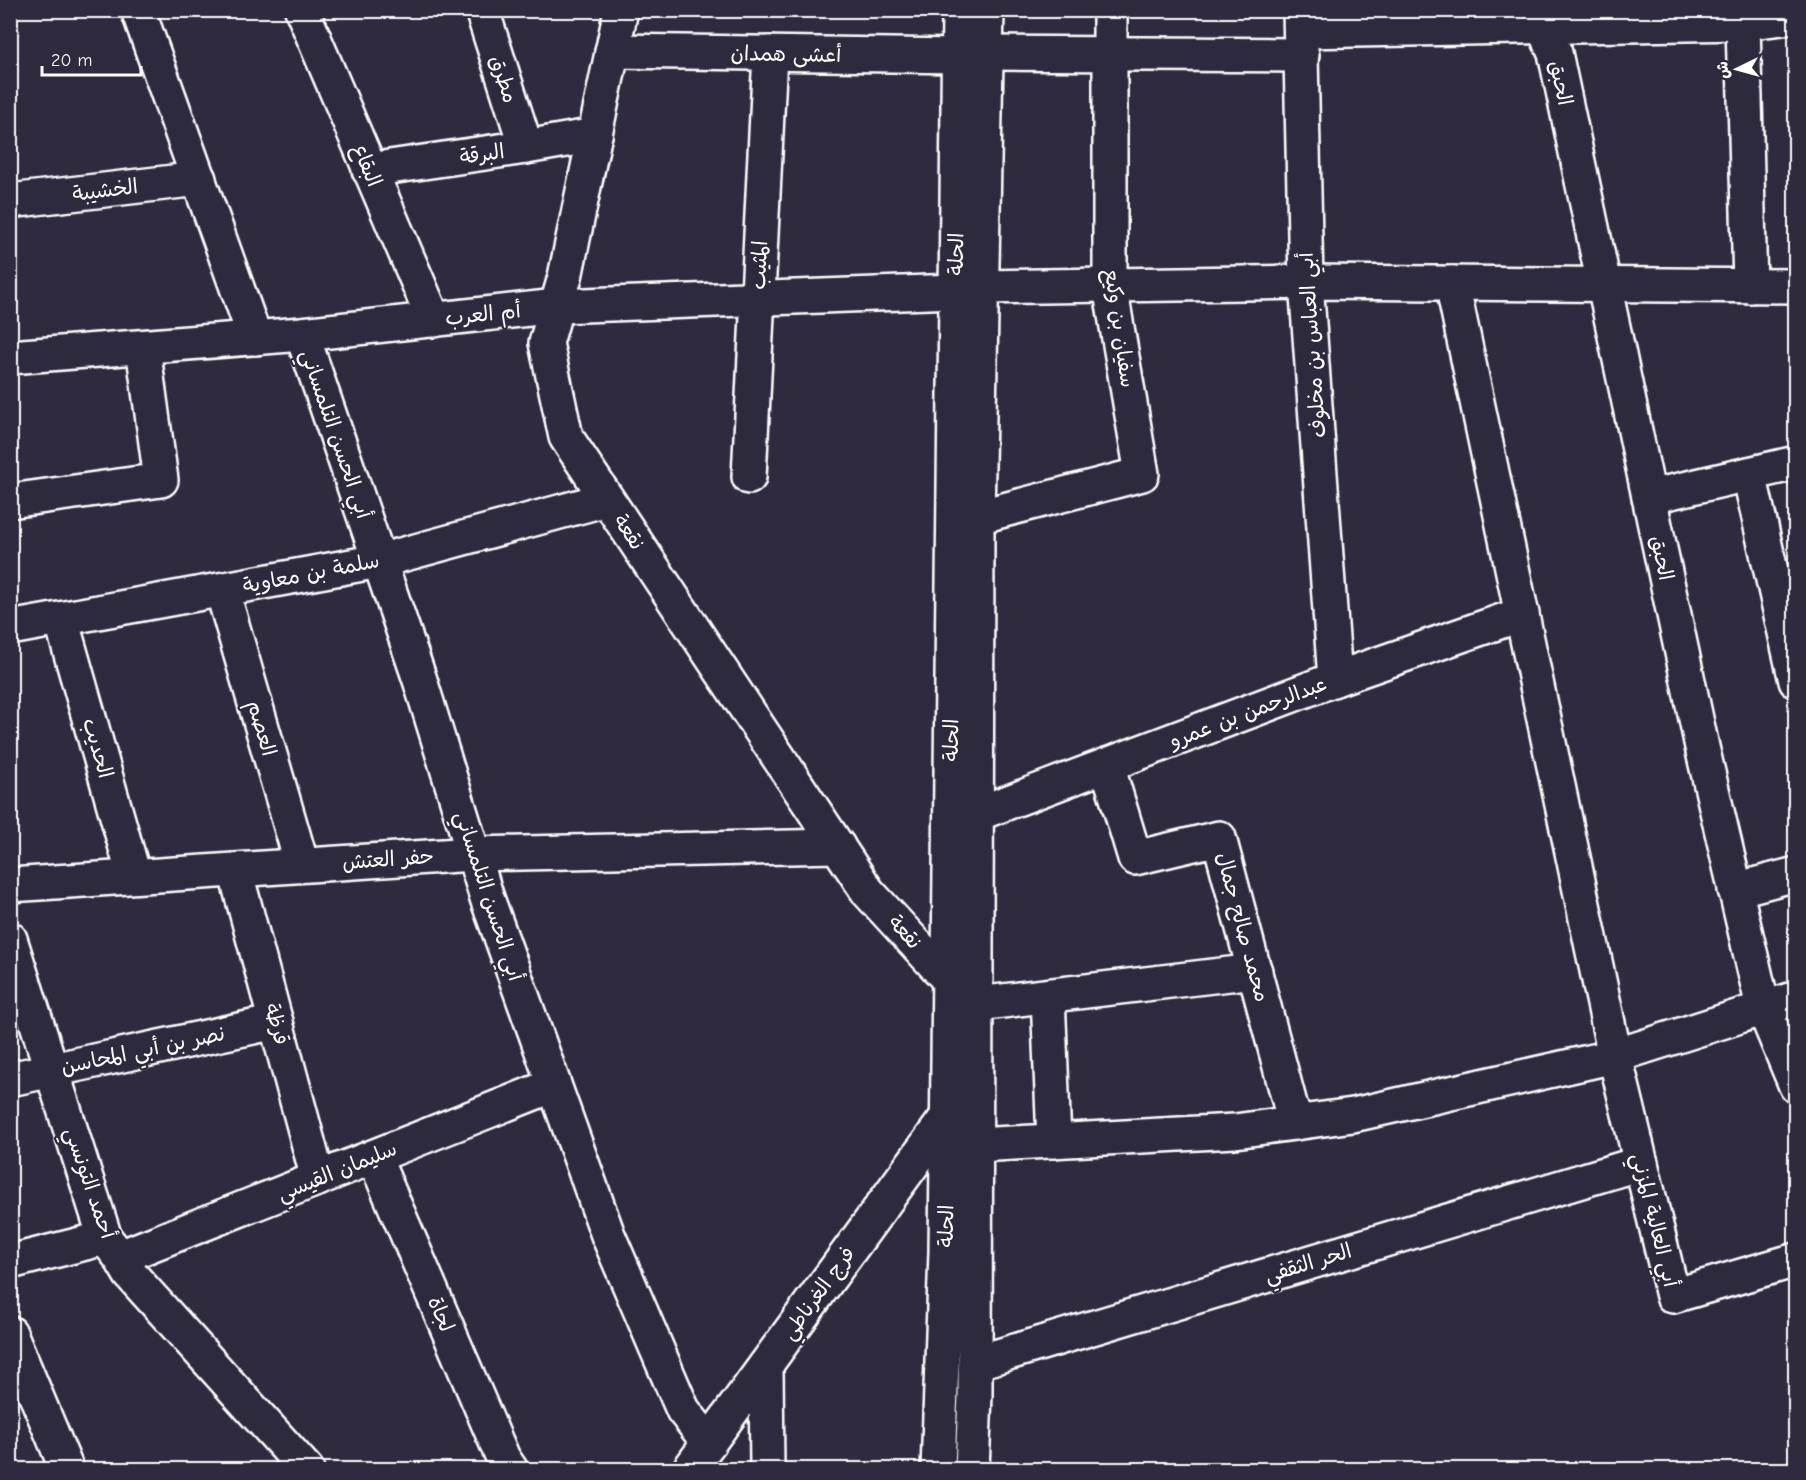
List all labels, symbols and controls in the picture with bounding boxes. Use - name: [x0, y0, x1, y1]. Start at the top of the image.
- scale bar: [42, 39, 141, 77]
- north arrow: [1707, 39, 1767, 99]
- street label: أعشى همدان: [730, 41, 842, 69]
- text: 20 m: [51, 50, 92, 71]
- street label: مطرق: [485, 52, 523, 106]
- street label: الحبق: [1544, 58, 1577, 108]
- text: ش: [1713, 61, 1733, 80]
- street label: البرقة: [458, 139, 506, 170]
- street label: البقاع: [345, 140, 387, 191]
- street label: الخشيبة: [71, 174, 139, 207]
- street label: الحلة: [944, 233, 968, 275]
- street label: المثيب: [746, 240, 773, 290]
- street label: أبي العباس بن مخلوف: [1294, 251, 1337, 439]
- street label: سفيان بن وكيع: [1097, 267, 1140, 389]
- street label: أم العرب: [444, 298, 522, 334]
- street label: أبي الحسن التلمساني: [289, 346, 376, 524]
- street label: نقعة: [609, 510, 649, 554]
- street label: الحبق: [1645, 533, 1678, 583]
- street label: سلمة بن معاوية: [241, 548, 382, 599]
- street label: عبدالرحمن بن عمرو: [1164, 671, 1330, 755]
- street label: العصم: [239, 697, 281, 760]
- street label: الحديب: [77, 715, 118, 781]
- street label: الحلة: [939, 719, 963, 761]
- street label: أبي الحسن التلمساني: [444, 808, 528, 986]
- street label: حفر العتش: [341, 844, 435, 874]
- street label: محمد صالح جمال: [1210, 849, 1275, 1005]
- street label: نقعة: [884, 910, 926, 954]
- street label: قرظة: [260, 1001, 294, 1047]
- street label: نصر بن أبي المحاسن: [59, 1021, 229, 1086]
- street label: أحمد التونسي: [53, 1124, 120, 1244]
- street label: سليمان القيسي: [274, 1136, 403, 1212]
- street label: أبي العالية المزني: [1620, 1151, 1683, 1291]
- street label: الحلة: [934, 1205, 958, 1247]
- street label: الحر الثقفي: [1262, 1238, 1356, 1294]
- street label: فرج الغرناطي: [776, 1242, 865, 1348]
- street label: لجاة: [423, 1293, 459, 1335]

